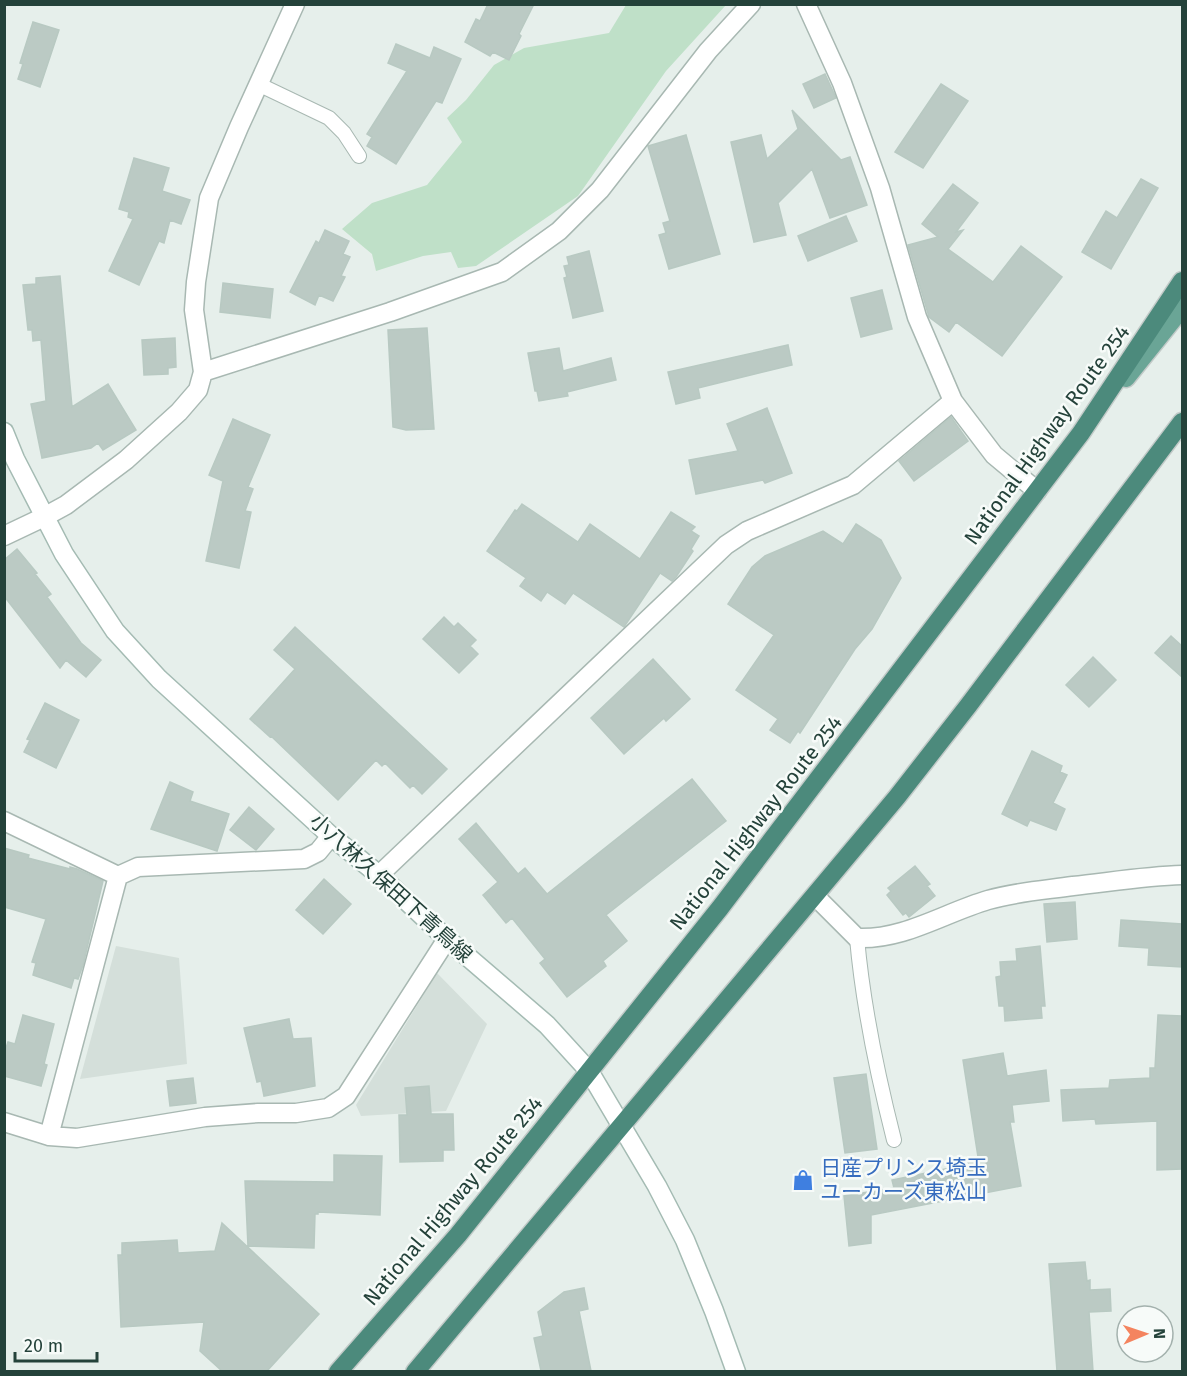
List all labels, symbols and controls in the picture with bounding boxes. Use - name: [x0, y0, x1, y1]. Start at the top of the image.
- street label: National Highway Route 254: [959, 320, 1135, 550]
- street label: National Highway Route 254: [664, 710, 848, 936]
- street label: 小八林久保田下青鳥線: [304, 808, 478, 968]
- street label: National Highway Route 254: [358, 1091, 548, 1311]
- place label: 日産プリンス埼玉 ユーカーズ東松山: [820, 1155, 988, 1205]
- shop icon: 日産プリンス埼玉 ユーカーズ東松山: [791, 1168, 815, 1192]
- north arrow: [1115, 1304, 1175, 1364]
- scale bar: [15, 1325, 98, 1363]
- text: N: [1150, 1328, 1169, 1339]
- text: 20 m: [24, 1335, 63, 1357]

